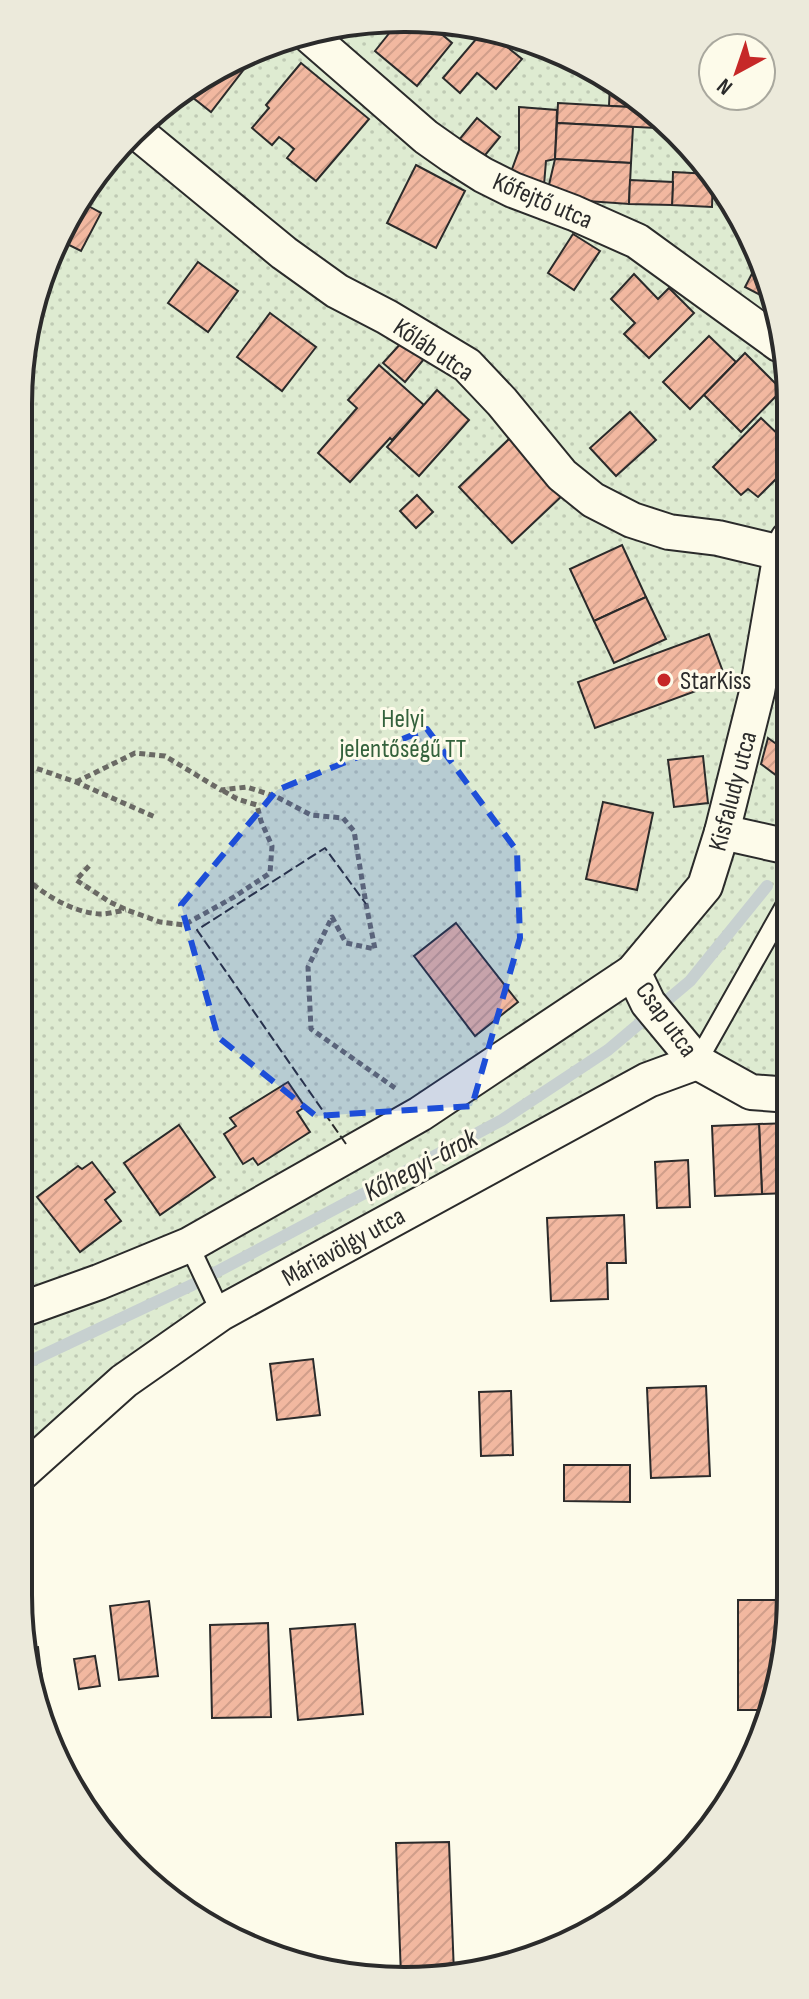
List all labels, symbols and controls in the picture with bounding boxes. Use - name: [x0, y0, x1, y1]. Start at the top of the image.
- north arrow: [697, 32, 777, 112]
- text: N: [712, 72, 738, 100]
- street label: Kőfejtő utca: [488, 167, 597, 236]
- street label: Kőláb utca: [387, 312, 479, 388]
- place label: StarKiss: [680, 666, 751, 697]
- marker: StarKiss: [655, 671, 673, 689]
- park label: Helyi jelentőségű TT: [339, 704, 466, 765]
- street label: Kisfaludy utca: [703, 728, 764, 855]
- street label: Csap utca: [628, 976, 703, 1063]
- water label: Kőhegyi-árok: [358, 1121, 484, 1209]
- street label: Máriavölgy utca: [277, 1201, 411, 1294]

